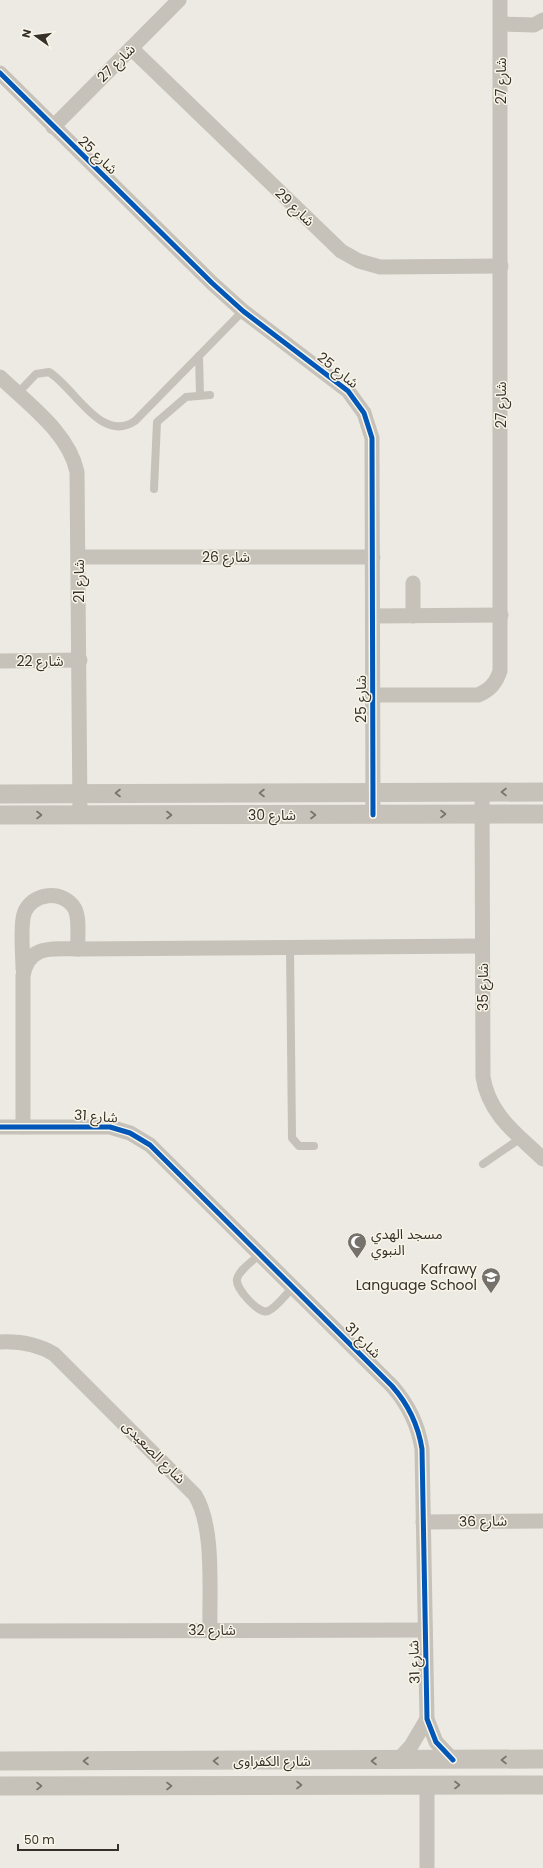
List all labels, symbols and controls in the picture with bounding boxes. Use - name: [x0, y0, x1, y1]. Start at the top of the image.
- north arrow: [16, 16, 56, 56]
- text: N: [18, 28, 35, 40]
- street label: شارع 27: [92, 39, 140, 87]
- street label: شارع 27: [491, 58, 512, 104]
- street label: شارع 25: [73, 131, 122, 180]
- street label: شارع 29: [270, 183, 319, 232]
- street label: شارع 25: [312, 347, 363, 394]
- street label: شارع 27: [491, 382, 512, 428]
- street label: شارع 26: [202, 547, 250, 568]
- street label: شارع 21: [69, 559, 90, 603]
- street label: شارع 22: [16, 651, 64, 672]
- street label: شارع 25: [351, 675, 372, 723]
- one-way arrow: [501, 788, 507, 796]
- one-way arrow: [115, 789, 121, 797]
- one-way arrow: [259, 789, 265, 797]
- street label: شارع 30: [248, 805, 296, 826]
- one-way arrow: [440, 810, 446, 818]
- one-way arrow: [36, 811, 42, 819]
- one-way arrow: [166, 811, 172, 819]
- one-way arrow: [310, 811, 316, 819]
- street label: شارع 35: [473, 963, 494, 1011]
- street label: شارع 31: [73, 1104, 119, 1129]
- place label: مسجد الهدي النبوي: [371, 1224, 443, 1261]
- mosque icon: مسجد الهدي النبوي: [346, 1231, 368, 1259]
- place label: Kafrawy Language School: [356, 1259, 477, 1295]
- school or university icon: Kafrawy Language School: [480, 1266, 502, 1294]
- street label: شارع 31: [340, 1317, 386, 1363]
- street label: شارع الصعيدى: [117, 1416, 190, 1489]
- street label: شارع 36: [459, 1511, 507, 1532]
- street label: شارع 32: [188, 1620, 236, 1641]
- street label: شارع 31: [403, 1640, 426, 1684]
- street label: شارع الكفراوى: [233, 1751, 311, 1772]
- one-way arrow: [501, 1756, 507, 1764]
- one-way arrow: [83, 1757, 89, 1765]
- one-way arrow: [213, 1757, 219, 1765]
- one-way arrow: [371, 1757, 377, 1765]
- one-way arrow: [296, 1781, 302, 1789]
- one-way arrow: [454, 1781, 460, 1789]
- one-way arrow: [36, 1782, 42, 1790]
- one-way arrow: [166, 1782, 172, 1790]
- scale bar: [18, 1826, 118, 1852]
- text: 50 m: [24, 1831, 55, 1848]

